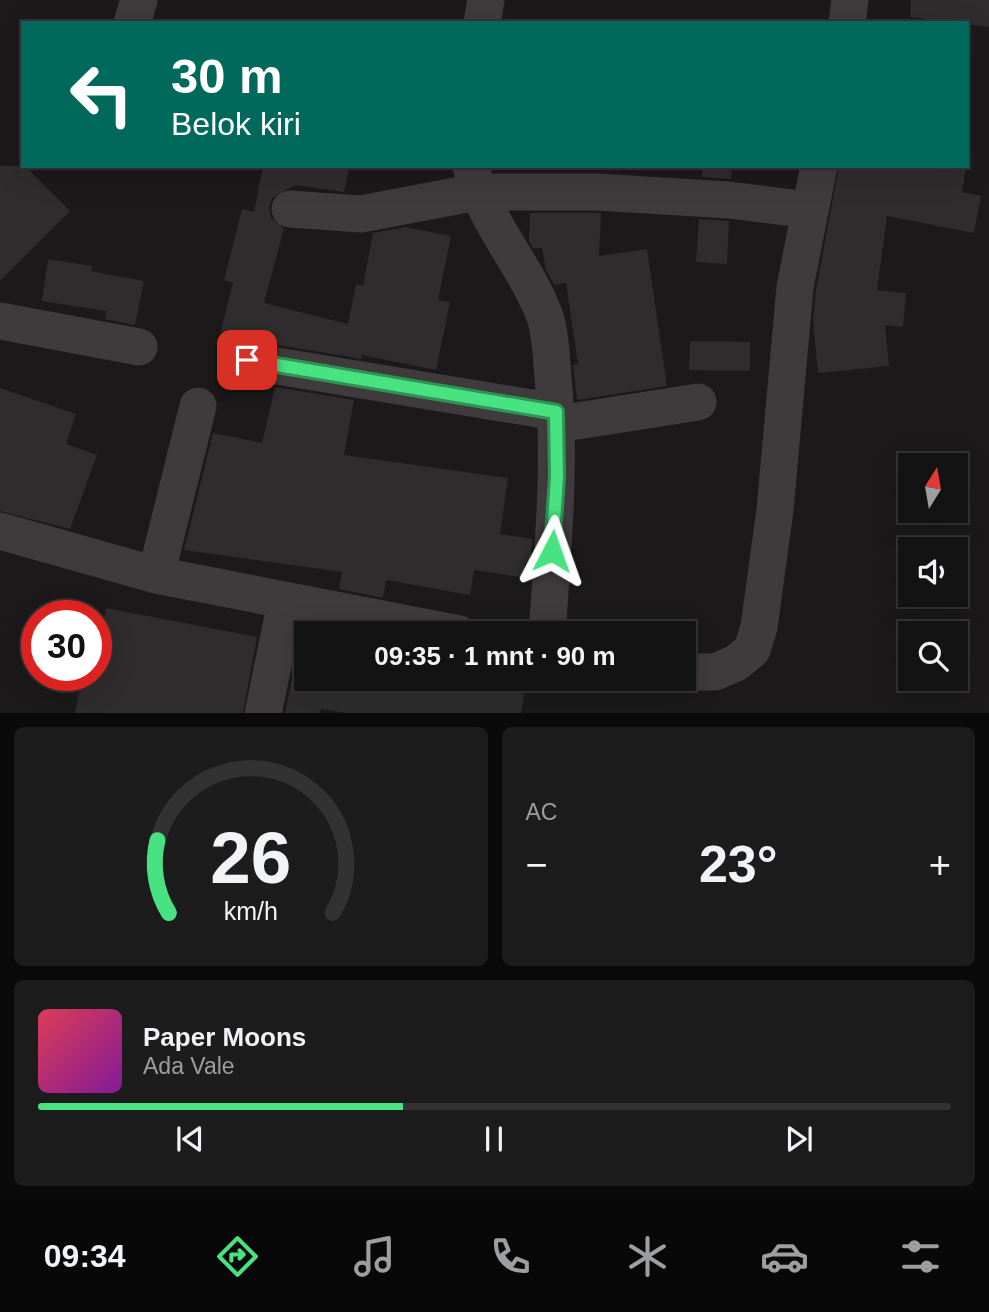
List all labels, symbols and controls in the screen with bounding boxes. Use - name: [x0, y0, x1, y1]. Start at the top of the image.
- icon: left: [56, 49, 147, 140]
- text: 30 m: [171, 49, 283, 103]
- text: Belok kiri: [171, 106, 301, 142]
- pin: [217, 330, 277, 390]
- icon: arrive: [228, 341, 266, 379]
- north arrow: [898, 453, 968, 523]
- map controls: [898, 453, 968, 691]
- position arrow: [515, 514, 589, 588]
- button: sound: [898, 537, 968, 607]
- speed limit sign: 30: [21, 600, 112, 691]
- button: search: [898, 621, 968, 691]
- text: 09:35 · 1 mnt · 90 m: [374, 641, 616, 671]
- text: AC: [526, 799, 557, 825]
- text: 26: [210, 817, 291, 898]
- text: 23°: [699, 835, 778, 893]
- text: −: [526, 844, 548, 886]
- text: +: [929, 844, 951, 886]
- text: km/h: [224, 896, 278, 924]
- text: Paper Moons: [143, 1022, 306, 1052]
- text: Ada Vale: [143, 1053, 235, 1079]
- icon: previous: [171, 1120, 209, 1158]
- icon: pause: [475, 1120, 513, 1158]
- icon: next: [780, 1120, 818, 1158]
- icon: directions: [213, 1232, 262, 1281]
- icon: music: [350, 1232, 399, 1281]
- icon: phone: [486, 1232, 535, 1281]
- icon: climate: [623, 1232, 672, 1281]
- icon: car: [760, 1232, 809, 1281]
- icon: filters: [896, 1232, 945, 1281]
- text: 09:34: [44, 1238, 126, 1274]

